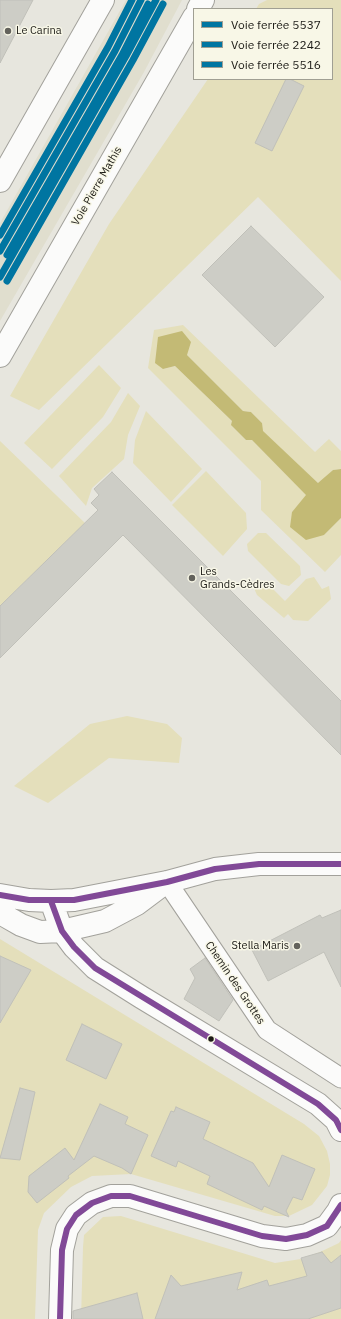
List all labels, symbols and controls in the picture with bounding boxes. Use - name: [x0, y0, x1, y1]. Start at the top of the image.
- legend: [193, 8, 333, 80]
- text: Voie ferrée 5537: [231, 17, 321, 32]
- place label: Le Carina: [16, 24, 62, 38]
- marker: Le Carina: [3, 26, 13, 36]
- text: Voie ferrée 2242: [231, 37, 321, 52]
- text: Voie ferrée 5516: [231, 57, 321, 72]
- street label: Voie Pierre Mathis: [69, 144, 125, 228]
- place label: Les Grands-Cèdres: [200, 565, 275, 591]
- marker: Les Grands-Cèdres: [187, 573, 197, 583]
- street label: Chemin des Grottes: [202, 939, 268, 1027]
- place label: Stella Maris: [231, 939, 289, 953]
- marker: Stella Maris: [292, 941, 302, 951]
- unlabelled marker: [206, 1034, 216, 1044]

